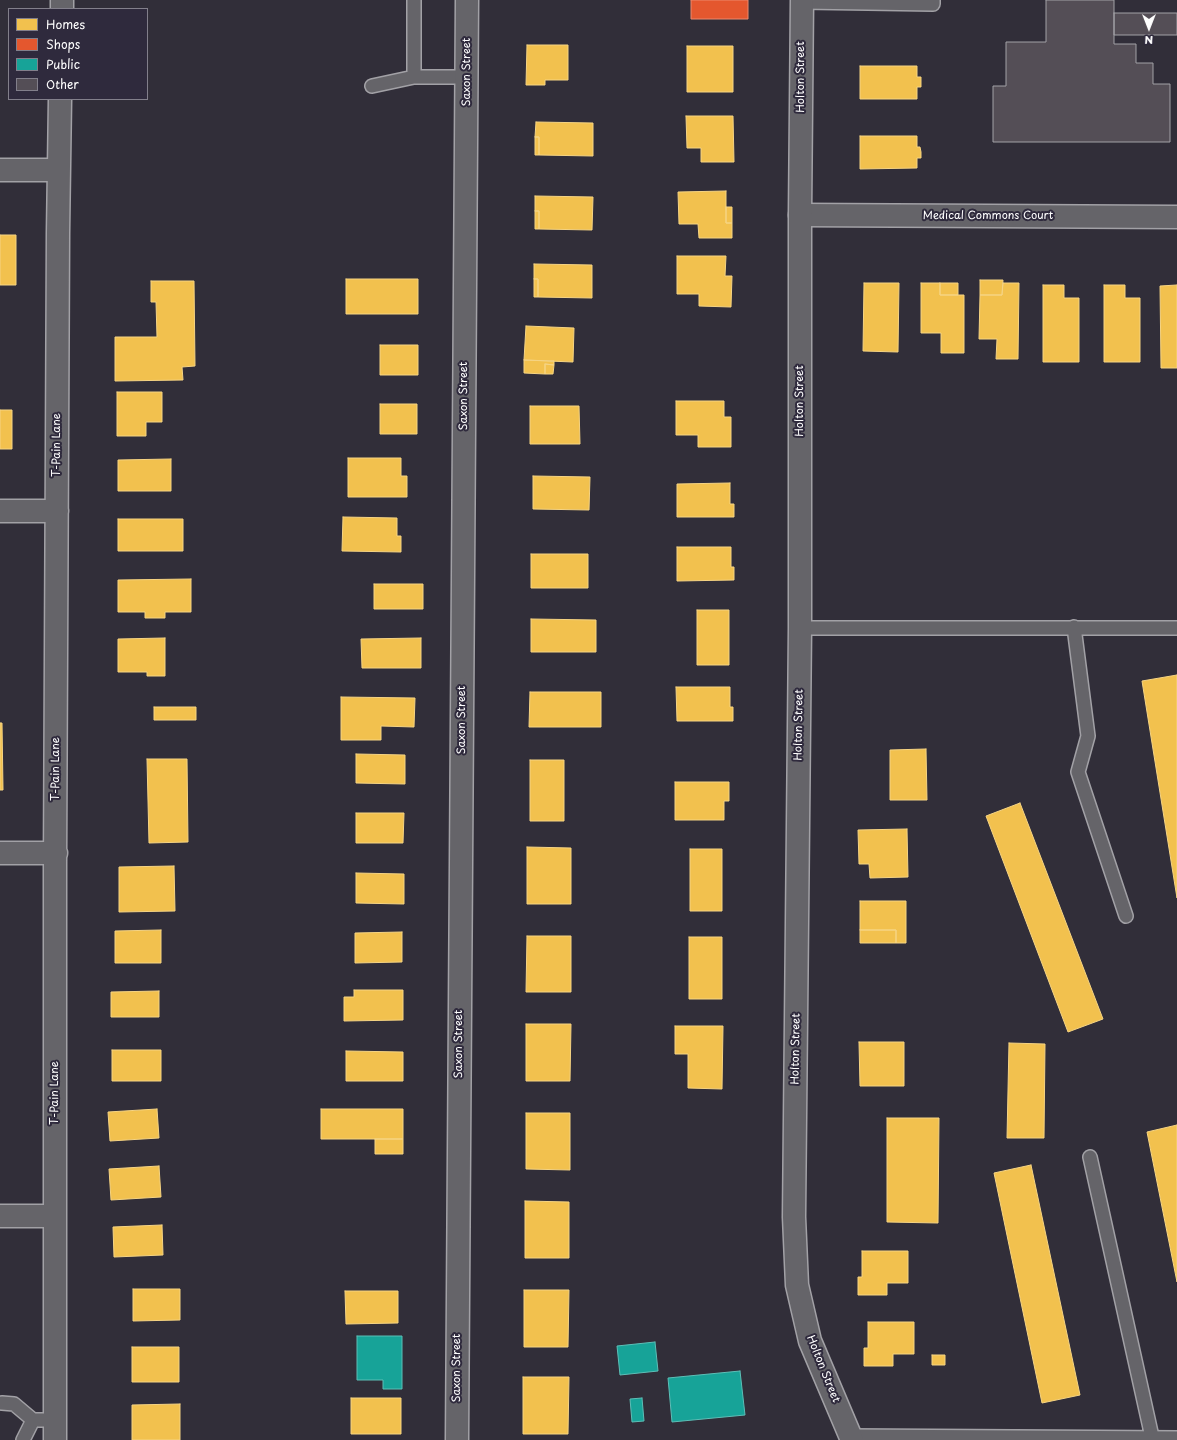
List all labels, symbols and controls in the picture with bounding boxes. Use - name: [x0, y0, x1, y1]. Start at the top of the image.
- legend: [8, 8, 148, 100]
- north arrow: [1129, 8, 1169, 48]
- text: Homes: [46, 15, 85, 33]
- text: N: [1145, 32, 1153, 49]
- text: Shops: [46, 35, 80, 53]
- street label: Saxon Street: [460, 38, 474, 106]
- street label: Holton Street: [794, 41, 808, 113]
- text: Public: [46, 55, 80, 73]
- text: Other: [46, 75, 79, 93]
- street label: Medical Commons Court: [923, 209, 1053, 223]
- street label: Saxon Street: [457, 362, 471, 430]
- street label: Holton Street: [793, 365, 807, 437]
- street label: T-Pain Lane: [50, 413, 64, 477]
- street label: Saxon Street: [455, 686, 469, 754]
- street label: Holton Street: [792, 689, 806, 761]
- street label: T-Pain Lane: [49, 737, 63, 801]
- street label: Saxon Street: [452, 1010, 466, 1078]
- street label: Holton Street: [789, 1013, 803, 1085]
- street label: T-Pain Lane: [48, 1061, 62, 1125]
- street label: Holton Street: [803, 1333, 843, 1405]
- street label: Saxon Street: [450, 1334, 464, 1402]

